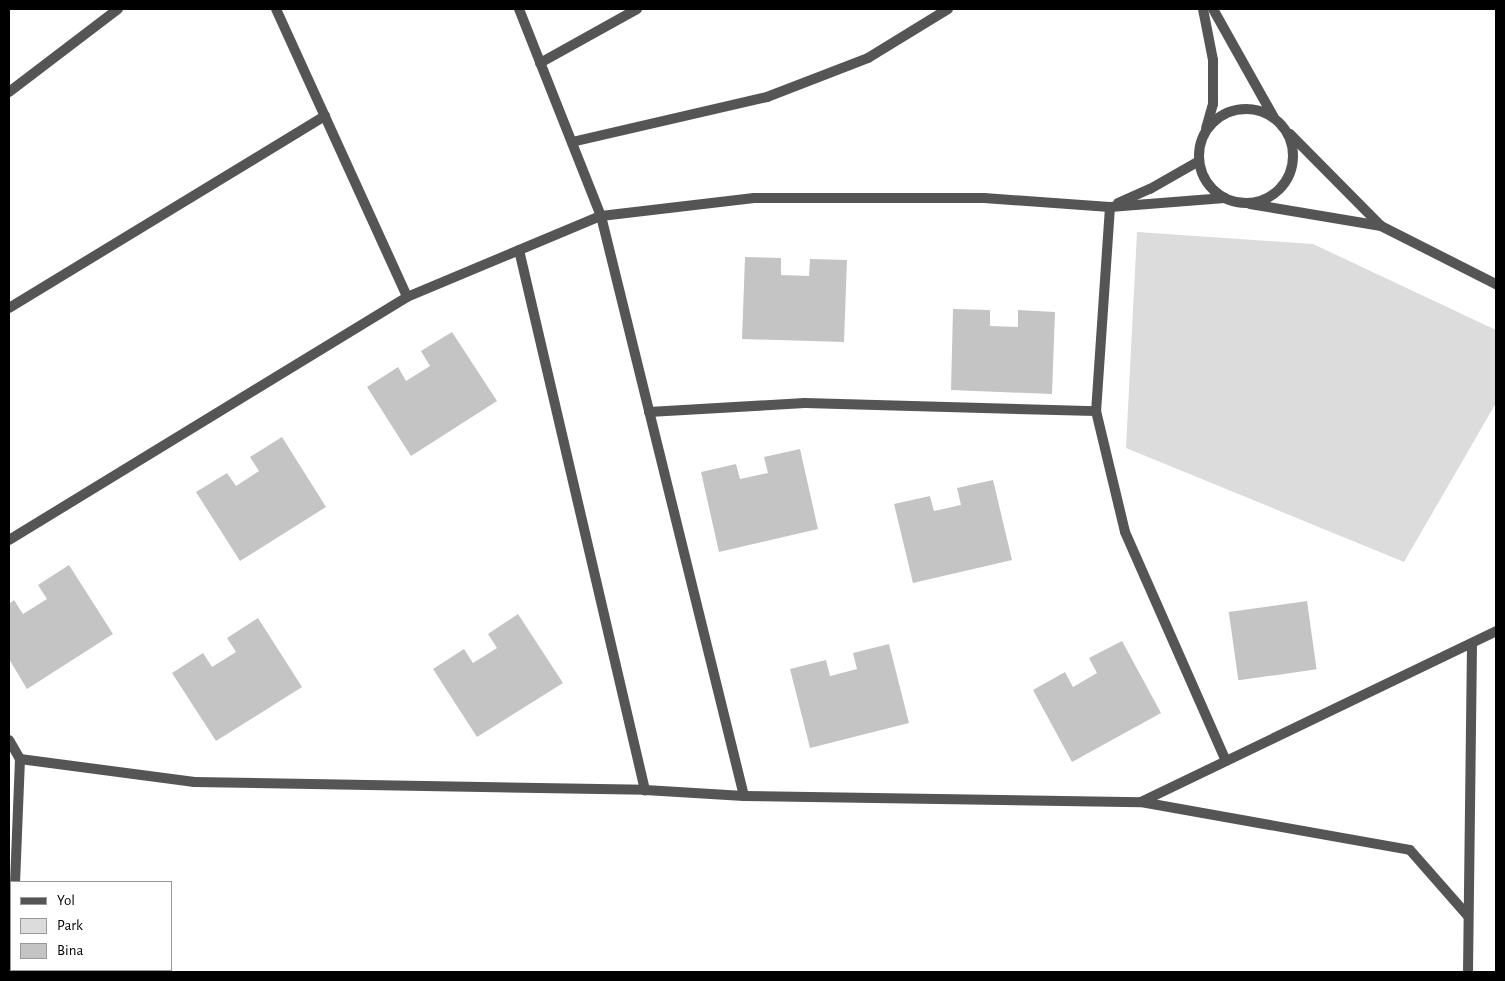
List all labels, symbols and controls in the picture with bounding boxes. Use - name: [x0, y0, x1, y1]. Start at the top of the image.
- legend: [10, 881, 172, 971]
- text: Yol: [57, 893, 75, 908]
- text: Park: [57, 918, 83, 933]
- text: Bina: [57, 943, 83, 958]

